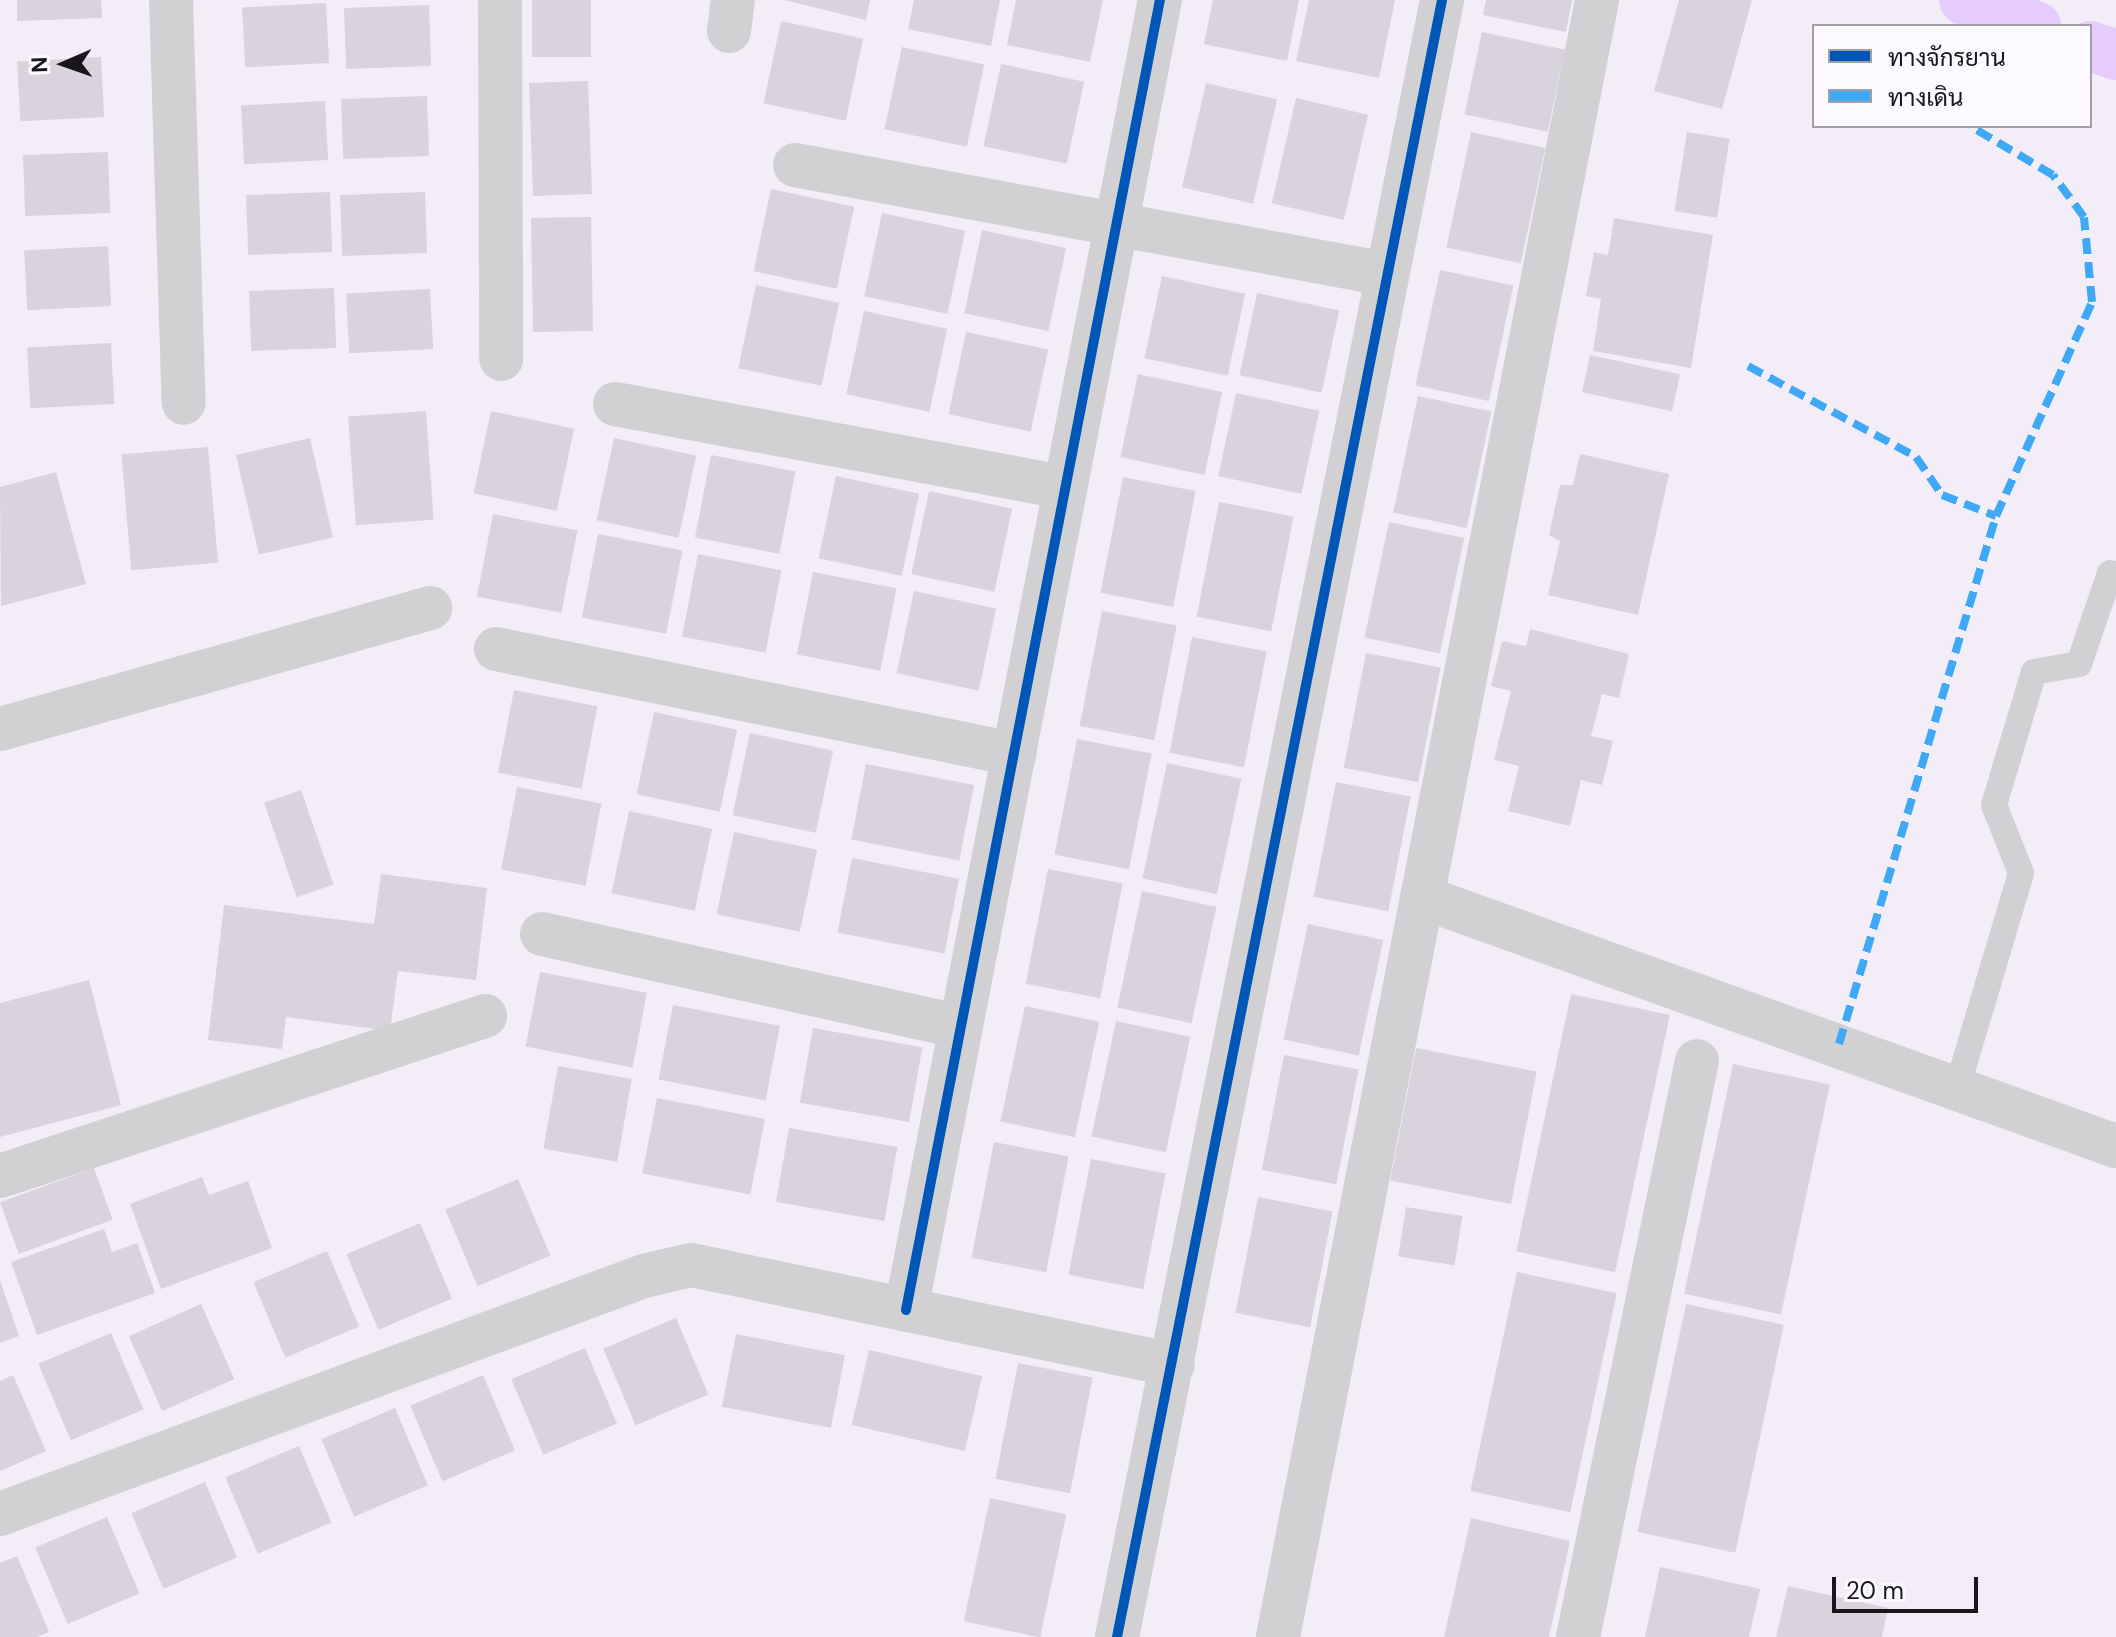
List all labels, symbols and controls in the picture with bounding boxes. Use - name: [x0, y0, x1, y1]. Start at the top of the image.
- north arrow: [24, 24, 104, 104]
- legend: [1812, 24, 2092, 128]
- text: ทางจักรยาน: [1888, 42, 2006, 73]
- text: N: [25, 56, 54, 73]
- text: ทางเดิน: [1888, 82, 1963, 113]
- scale bar: [1836, 1561, 1982, 1611]
- text: 20 m: [1846, 1575, 1904, 1606]

